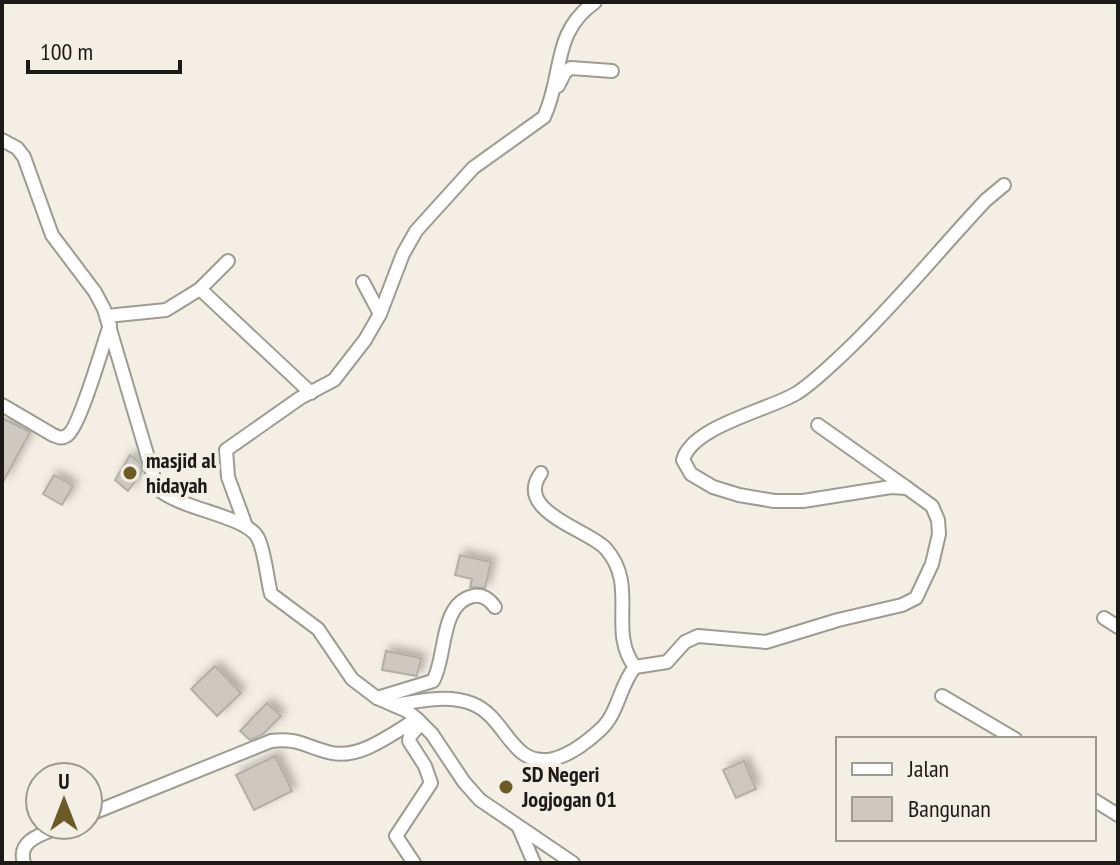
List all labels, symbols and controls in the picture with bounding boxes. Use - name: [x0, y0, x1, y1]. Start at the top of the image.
- scale bar: [28, 24, 180, 74]
- text: 100 m: [40, 36, 93, 67]
- place label: masjid al hidayah: [146, 446, 217, 499]
- marker: masjid al hidayah: [121, 464, 139, 482]
- legend: [836, 737, 1096, 841]
- text: Jalan: [907, 753, 949, 784]
- place label: SD Negeri Jogjogan 01: [521, 760, 617, 813]
- north arrow: [24, 761, 104, 841]
- text: U: [58, 767, 70, 795]
- marker: SD Negeri Jogjogan 01: [497, 778, 515, 796]
- text: Bangunan: [908, 793, 991, 824]

